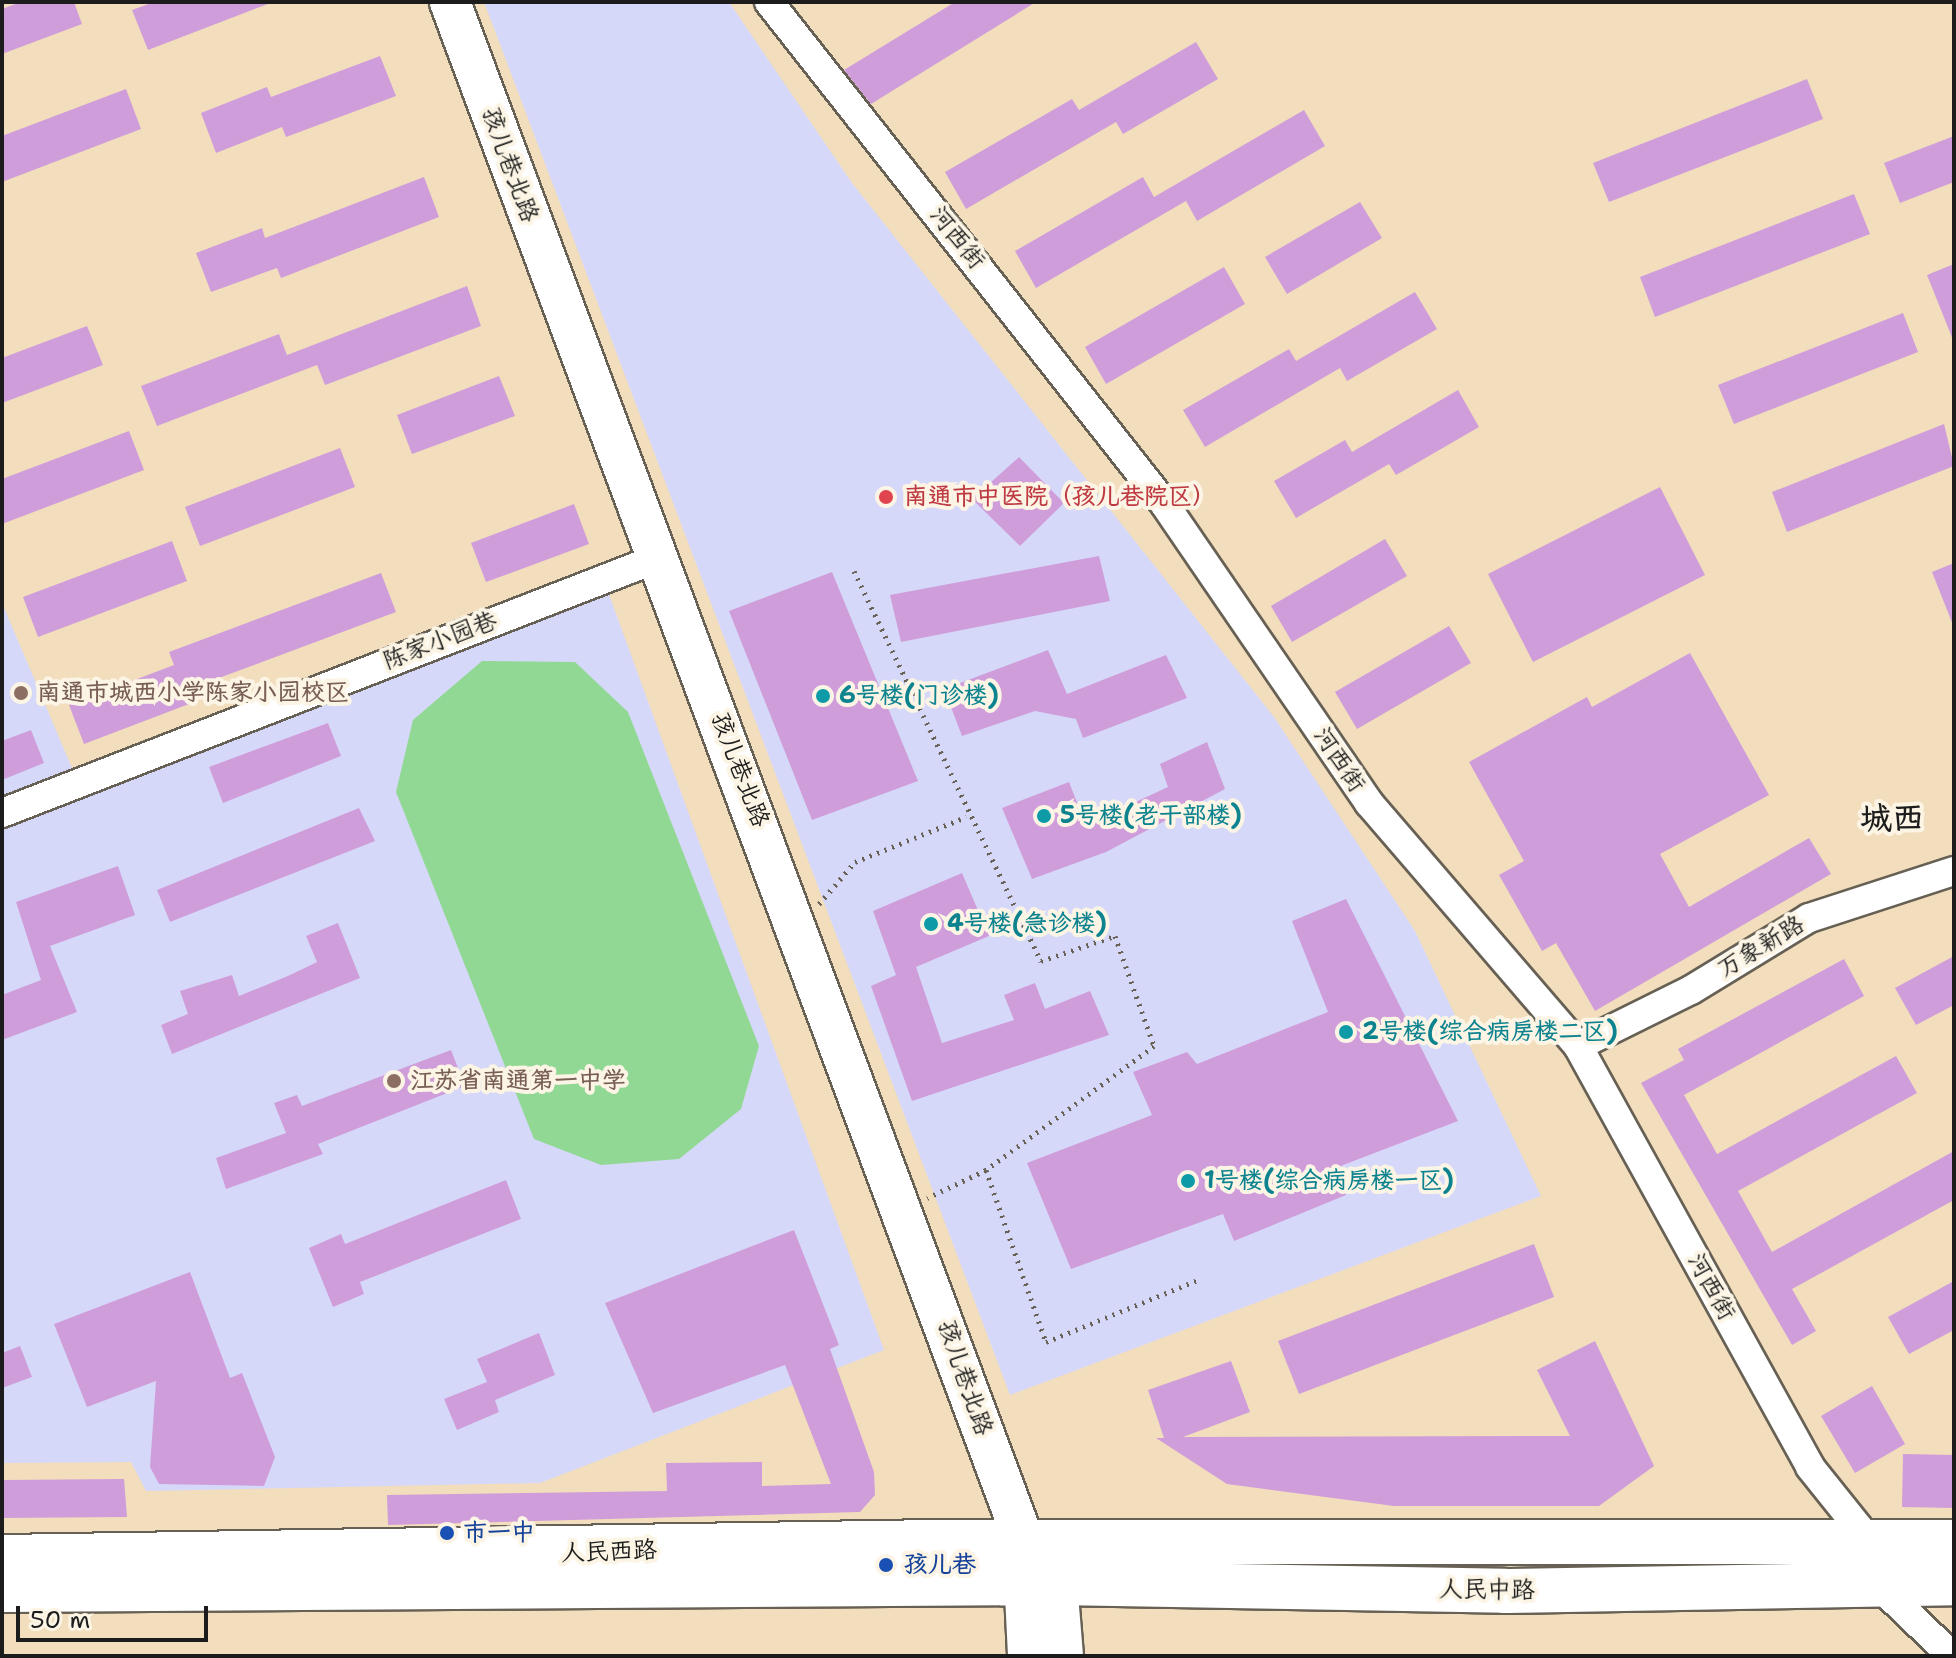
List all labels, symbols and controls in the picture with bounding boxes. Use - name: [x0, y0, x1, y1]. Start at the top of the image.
- street label: 孩儿巷北路: [476, 104, 544, 226]
- street label: 河西街: [923, 201, 991, 275]
- place label: 南通市中医院（孩儿巷院区）: [904, 483, 1216, 511]
- marker: 南通市中医院（孩儿巷院区）: [875, 486, 897, 508]
- street label: 陈家小园巷: [379, 606, 501, 676]
- place label: 南通市城西小学陈家小园校区: [37, 679, 349, 707]
- place label: 6号楼(门诊楼): [839, 682, 999, 710]
- marker: 南通市城西小学陈家小园校区: [12, 684, 30, 702]
- marker: 6号楼(门诊楼): [814, 687, 832, 705]
- street label: 孩儿巷北路: [705, 709, 775, 831]
- street label: 河西街: [1307, 722, 1371, 798]
- district label: 城西: [1860, 799, 1924, 837]
- place label: 5号楼(老干部楼): [1060, 802, 1242, 830]
- marker: 5号楼(老干部楼): [1035, 807, 1053, 825]
- place label: 4号楼(急诊楼): [947, 910, 1107, 938]
- street label: 万象新路: [1712, 910, 1810, 984]
- marker: 4号楼(急诊楼): [922, 915, 940, 933]
- place label: 2号楼(综合病房楼二区): [1362, 1018, 1618, 1046]
- marker: 2号楼(综合病房楼二区): [1337, 1023, 1355, 1041]
- place label: 江苏省南通第一中学: [410, 1067, 626, 1095]
- marker: 江苏省南通第一中学: [385, 1072, 403, 1090]
- place label: 1号楼(综合病房楼一区): [1204, 1167, 1454, 1195]
- marker: 1号楼(综合病房楼一区): [1179, 1172, 1197, 1190]
- street label: 河西街: [1681, 1249, 1741, 1325]
- street label: 孩儿巷北路: [932, 1317, 998, 1439]
- place label: 市一中: [463, 1519, 535, 1547]
- marker: 市一中: [438, 1524, 456, 1542]
- street label: 人民西路: [561, 1536, 657, 1568]
- place label: 孩儿巷: [904, 1551, 976, 1579]
- marker: 孩儿巷: [875, 1554, 897, 1576]
- street label: 人民中路: [1439, 1575, 1535, 1605]
- scale bar: [20, 1590, 212, 1640]
- text: 50 m: [30, 1604, 90, 1636]

